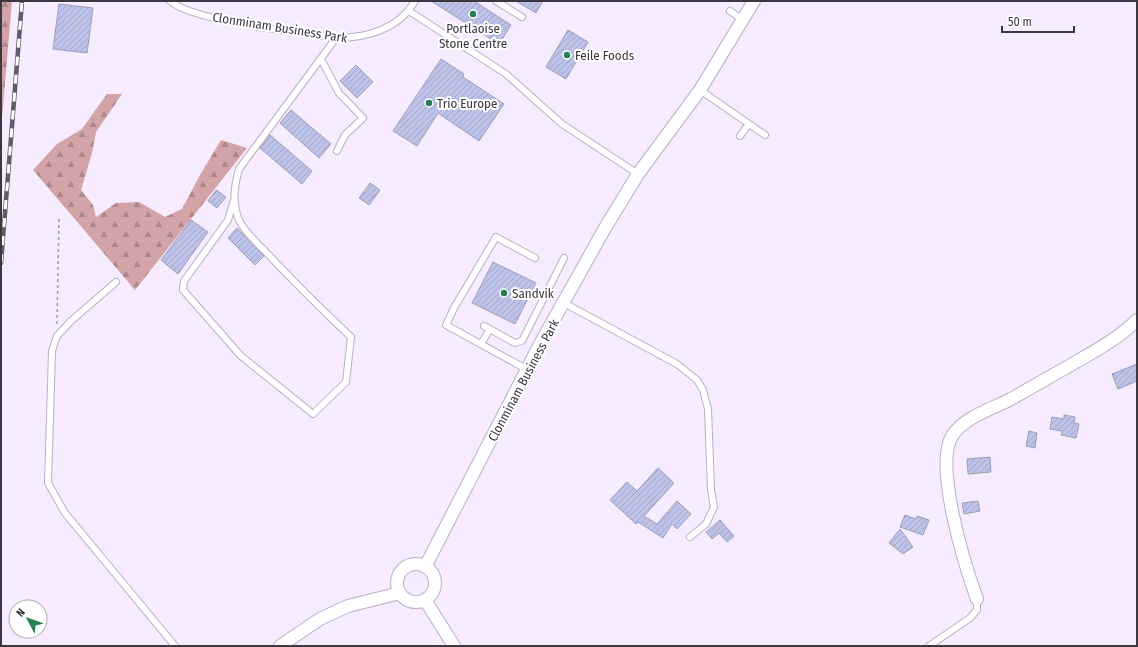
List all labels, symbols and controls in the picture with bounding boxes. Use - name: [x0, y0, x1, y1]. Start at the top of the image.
- scale bar: [1002, 8, 1074, 34]
- street label: Clonminam Business Park: [211, 9, 349, 46]
- marker: Portlaoise Stone Centre: [468, 9, 478, 19]
- text: 50 m: [1008, 15, 1032, 29]
- place label: Portlaoise Stone Centre: [439, 21, 507, 51]
- place label: Feile Foods: [575, 48, 635, 63]
- marker: Feile Foods: [562, 50, 572, 60]
- place label: Trio Europe: [437, 96, 497, 111]
- marker: Trio Europe: [424, 98, 434, 108]
- place label: Sandvik: [512, 286, 555, 301]
- marker: Sandvik: [499, 288, 509, 298]
- street label: Clonminam Business Park: [485, 316, 562, 444]
- north arrow: [8, 599, 48, 639]
- text: N: [14, 606, 28, 620]

